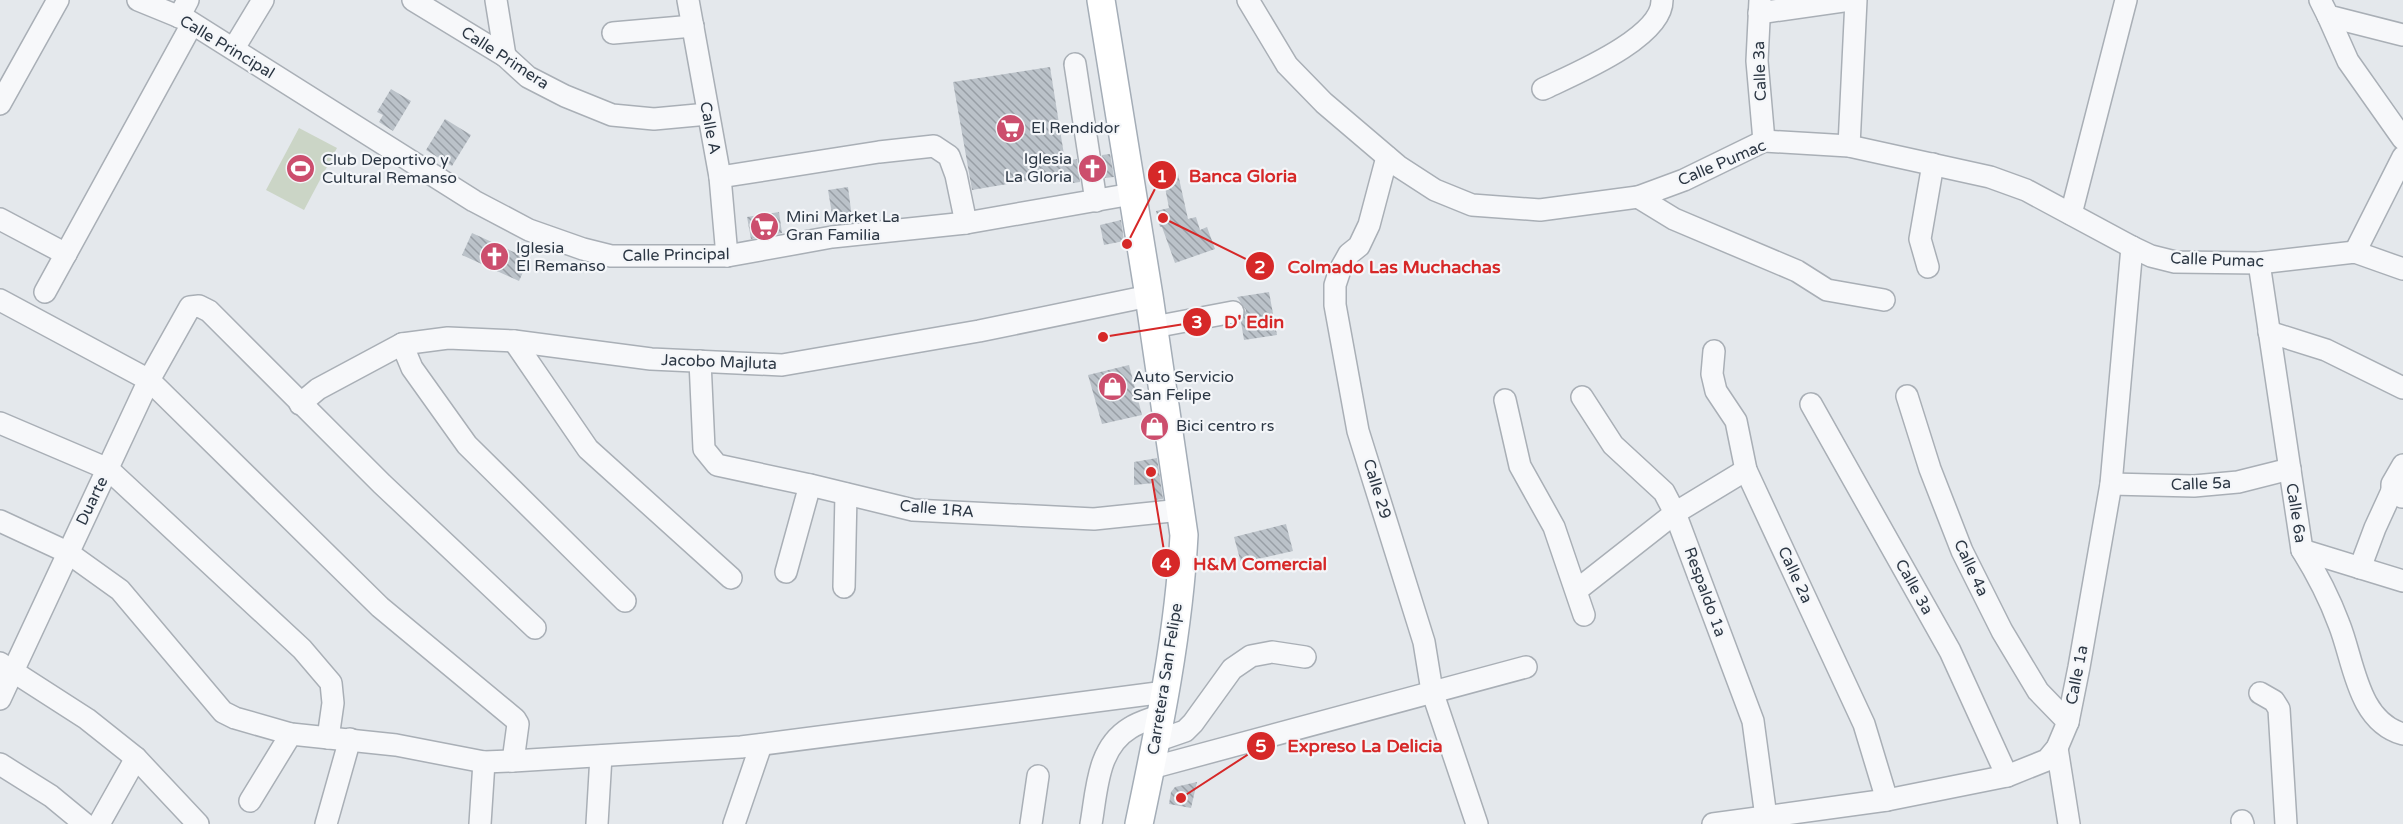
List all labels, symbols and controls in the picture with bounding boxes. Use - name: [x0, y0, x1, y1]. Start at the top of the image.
- street label: Calle Principal: [176, 11, 278, 83]
- street label: Calle Primera: [457, 22, 553, 94]
- street label: Calle 3a: [1749, 40, 1771, 102]
- street label: Calle A: [695, 100, 725, 156]
- supermarket icon: El Rendidor: [994, 112, 1026, 144]
- place label: El Rendidor: [1031, 118, 1120, 138]
- street label: Calle Pumac: [1675, 135, 1769, 191]
- place label: Iglesia La Gloria: [1005, 149, 1072, 187]
- place label: Club Deportivo y Cultural Remanso: [322, 150, 457, 188]
- church icon: Iglesia La Gloria: [1077, 152, 1109, 184]
- sports icon: Club Deportivo y Cultural Remanso: [285, 153, 317, 185]
- callout: Banca Gloria: [1147, 157, 1309, 193]
- text: 1: [1156, 165, 1168, 187]
- text: Banca Gloria: [1189, 165, 1297, 187]
- place label: Mini Market La Gran Familia: [786, 207, 900, 245]
- supermarket icon: Mini Market La Gran Familia: [749, 210, 781, 242]
- place label: Iglesia El Remanso: [516, 238, 606, 276]
- church icon: Iglesia El Remanso: [479, 241, 511, 273]
- street label: Calle Principal: [622, 244, 730, 266]
- callout: Colmado Las Muchachas: [1245, 248, 1512, 284]
- street label: Calle Pumac: [2170, 248, 2264, 272]
- text: 2: [1254, 256, 1266, 278]
- text: Colmado Las Muchachas: [1287, 256, 1501, 278]
- callout: D' Edin: [1182, 304, 1296, 340]
- text: 3: [1191, 311, 1203, 333]
- text: D' Edin: [1224, 311, 1284, 333]
- street label: Jacobo Majluta: [661, 350, 777, 374]
- place label: Auto Servicio San Felipe: [1133, 367, 1234, 405]
- shop icon: Auto Servicio San Felipe: [1096, 370, 1128, 402]
- shop icon: Bici centro rs: [1139, 410, 1171, 442]
- place label: Bici centro rs: [1176, 416, 1274, 436]
- street label: Calle 29: [1358, 457, 1396, 521]
- street label: Duarte: [72, 473, 112, 529]
- street label: Calle 5a: [2170, 473, 2232, 495]
- street label: Calle 6a: [2281, 482, 2311, 544]
- street label: Calle 1RA: [899, 496, 975, 522]
- street label: Calle 4a: [1949, 536, 1993, 600]
- street label: Calle 2a: [1773, 543, 1817, 607]
- street label: Respaldo 1a: [1679, 544, 1731, 640]
- callout: H&M Comercial: [1151, 545, 1339, 581]
- text: 4: [1160, 553, 1172, 575]
- text: H&M Comercial: [1193, 553, 1327, 575]
- street label: Calle 3a: [1891, 556, 1937, 618]
- street label: Carretera San Felipe: [1143, 602, 1187, 756]
- street label: Calle 1a: [2061, 643, 2093, 707]
- callout: Expreso La Delicia: [1246, 728, 1455, 764]
- text: 5: [1255, 735, 1267, 757]
- text: Expreso La Delicia: [1287, 735, 1443, 757]

